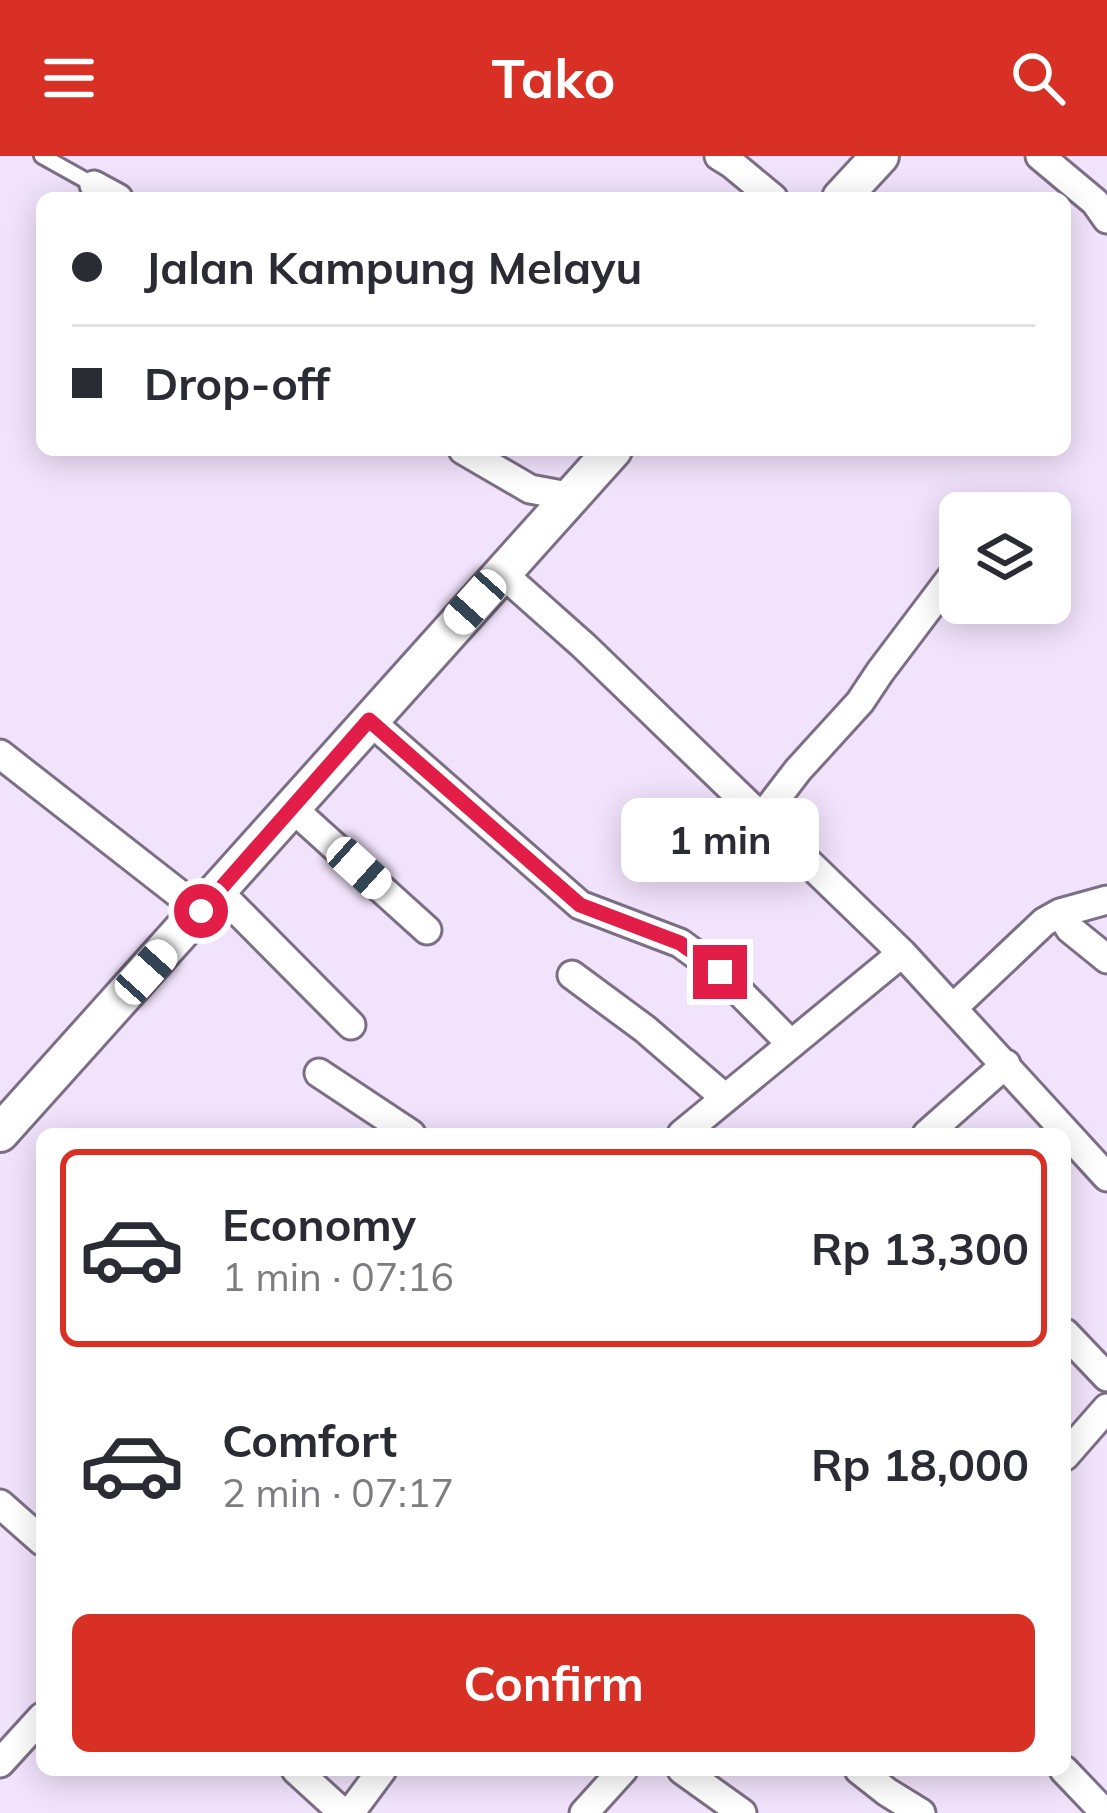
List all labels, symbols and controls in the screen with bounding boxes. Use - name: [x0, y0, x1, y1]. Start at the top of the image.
- text: Tako: [492, 44, 615, 112]
- icon: menu: [36, 45, 102, 111]
- icon: search: [1005, 45, 1071, 111]
- text: Jalan Kampung Melayu: [144, 239, 642, 295]
- text: Drop-off: [144, 355, 330, 411]
- map controls: [939, 492, 1071, 624]
- button: layers: [939, 492, 1071, 624]
- car: [438, 563, 512, 641]
- callout: 1 min: [621, 798, 819, 882]
- text: 1 min: [669, 815, 771, 864]
- car: [320, 831, 398, 905]
- route start: [174, 884, 228, 938]
- car: [109, 933, 183, 1011]
- route end: [693, 945, 747, 999]
- icon: car: [78, 1194, 186, 1302]
- text: Economy: [222, 1196, 416, 1252]
- text: Rp 13,300: [811, 1220, 1029, 1276]
- text: 1 min · 07:16: [222, 1252, 454, 1301]
- icon: car: [78, 1410, 186, 1518]
- text: Comfort: [222, 1412, 397, 1468]
- text: Rp 18,000: [811, 1436, 1029, 1492]
- text: 2 min · 07:17: [222, 1468, 454, 1517]
- button: Confirm: [72, 1614, 1035, 1752]

